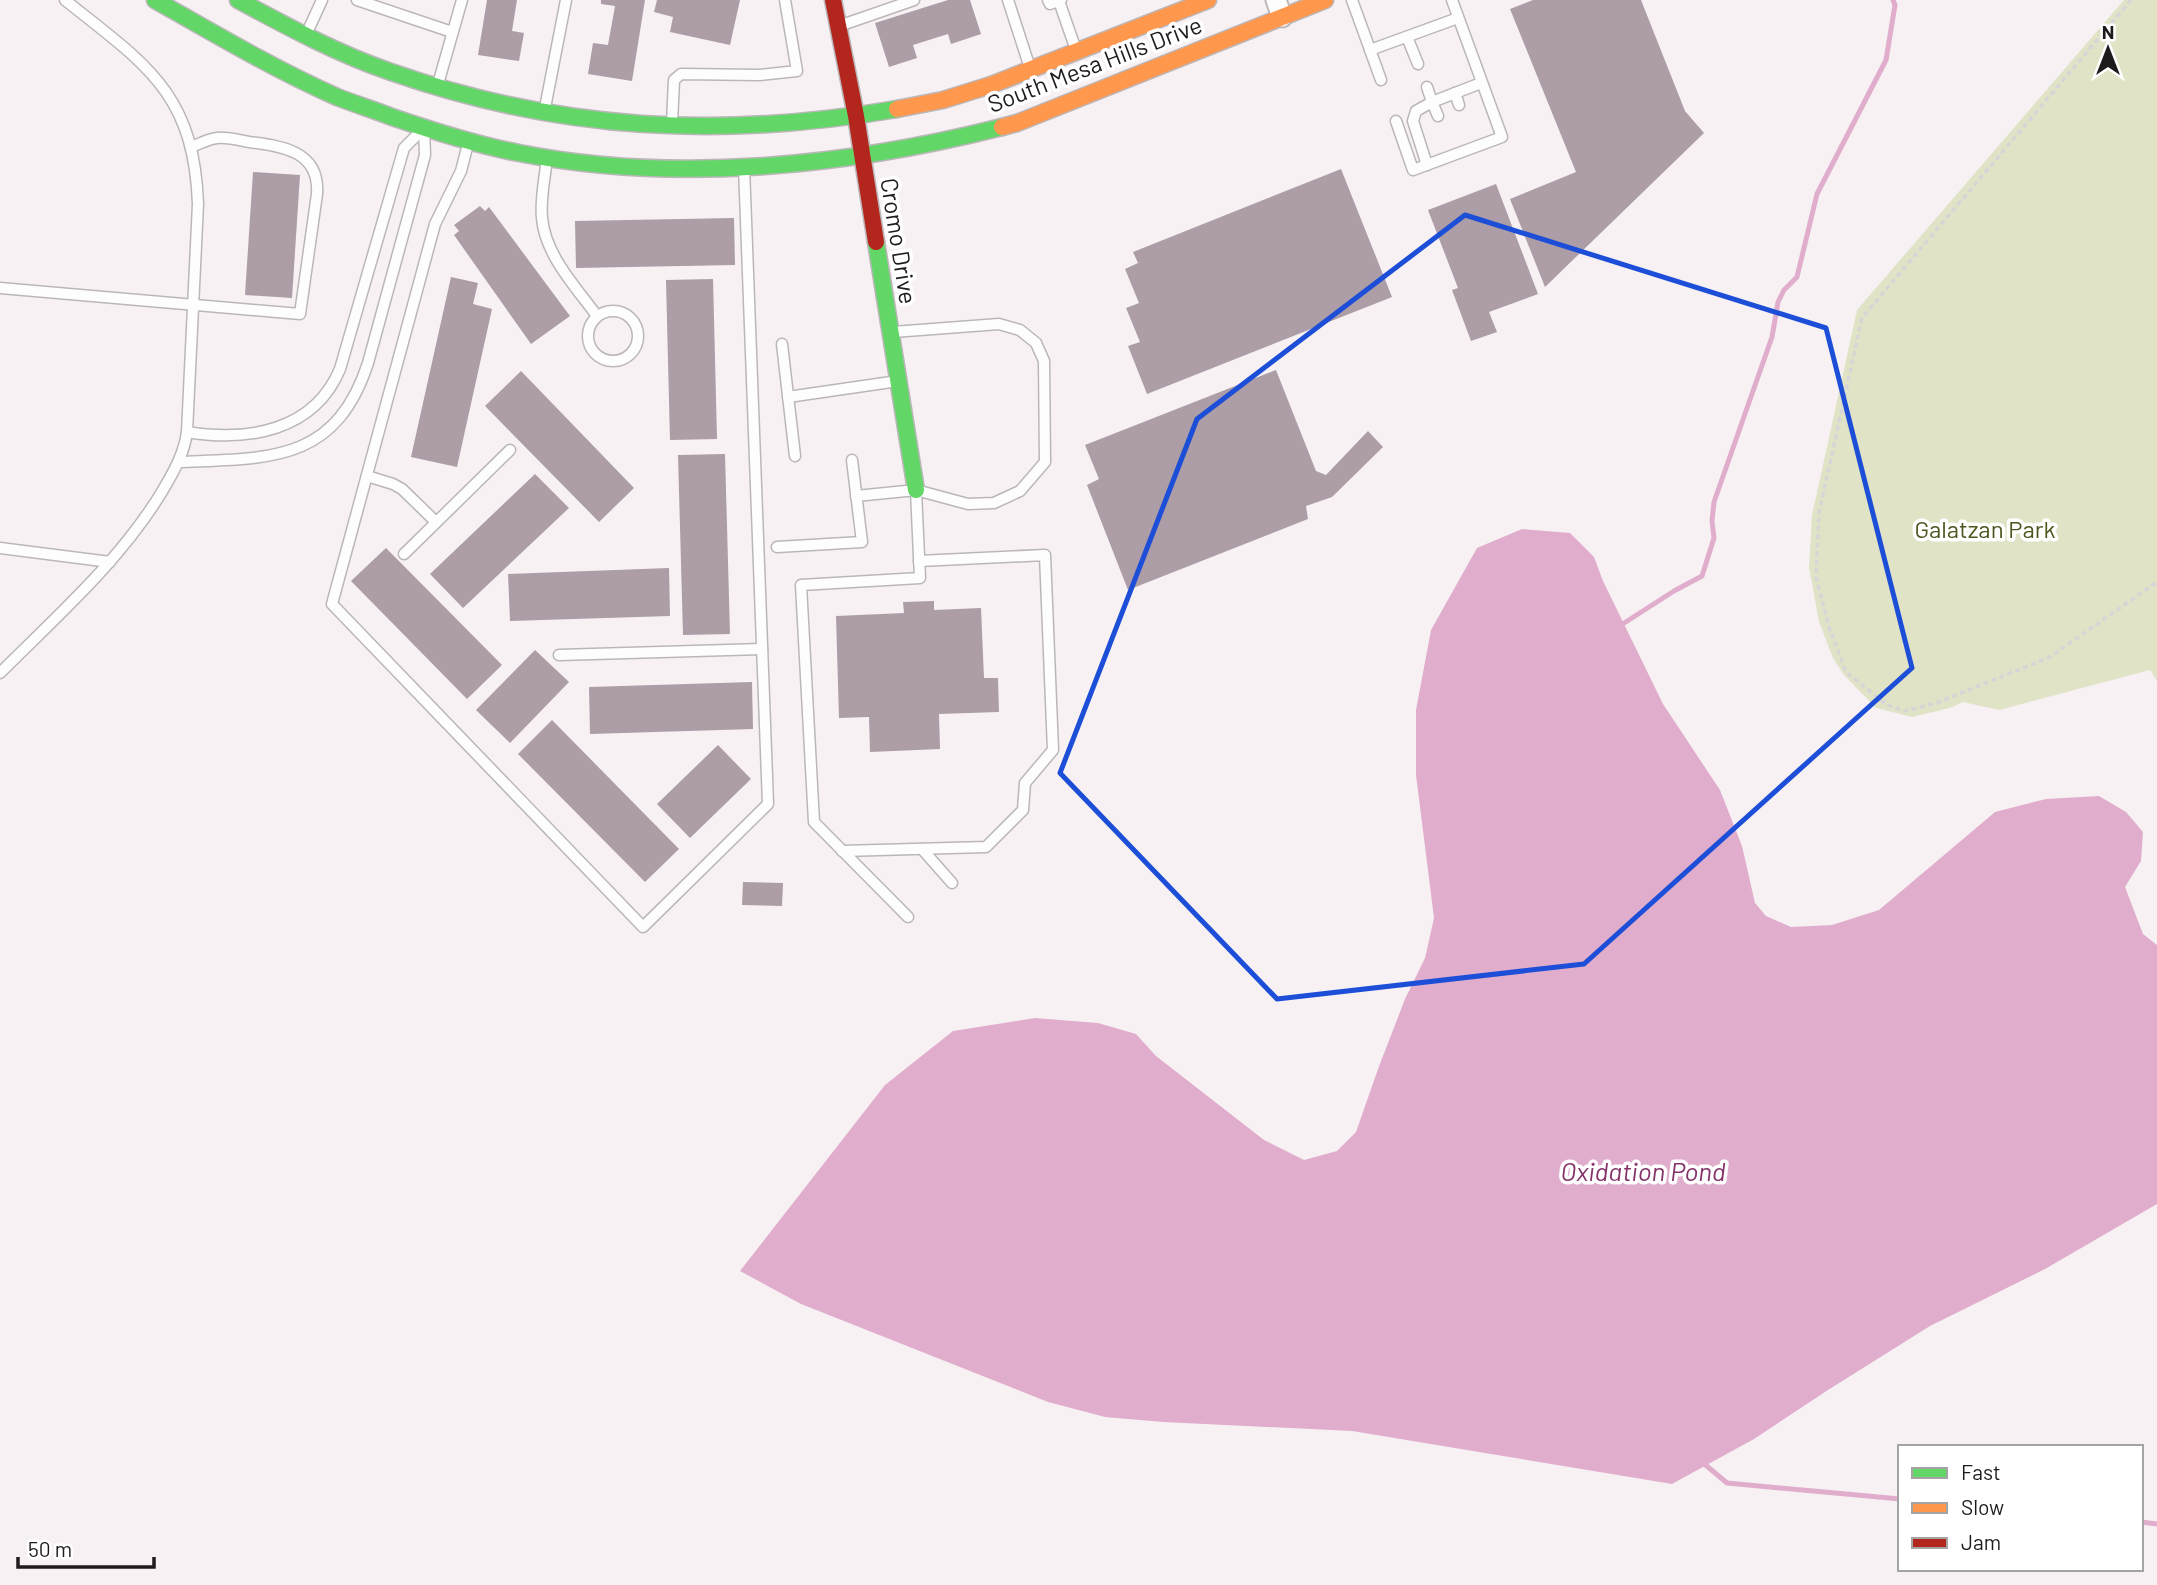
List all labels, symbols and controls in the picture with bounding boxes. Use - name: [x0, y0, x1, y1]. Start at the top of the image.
- street label: South Mesa Hills Drive: [983, 9, 1206, 118]
- north arrow: [2073, 14, 2143, 84]
- text: N: [2102, 20, 2114, 43]
- street label: Cromo Drive: [875, 176, 924, 306]
- park label: Galatzan Park: [1914, 514, 2056, 543]
- water label: Oxidation Pond: [1560, 1155, 1726, 1186]
- legend: [1898, 1445, 2143, 1571]
- text: Fast: [1961, 1459, 2001, 1484]
- text: Slow: [1961, 1494, 2004, 1519]
- scale bar: [18, 1526, 154, 1570]
- text: Jam: [1961, 1529, 2001, 1554]
- text: 50 m: [28, 1536, 72, 1561]

